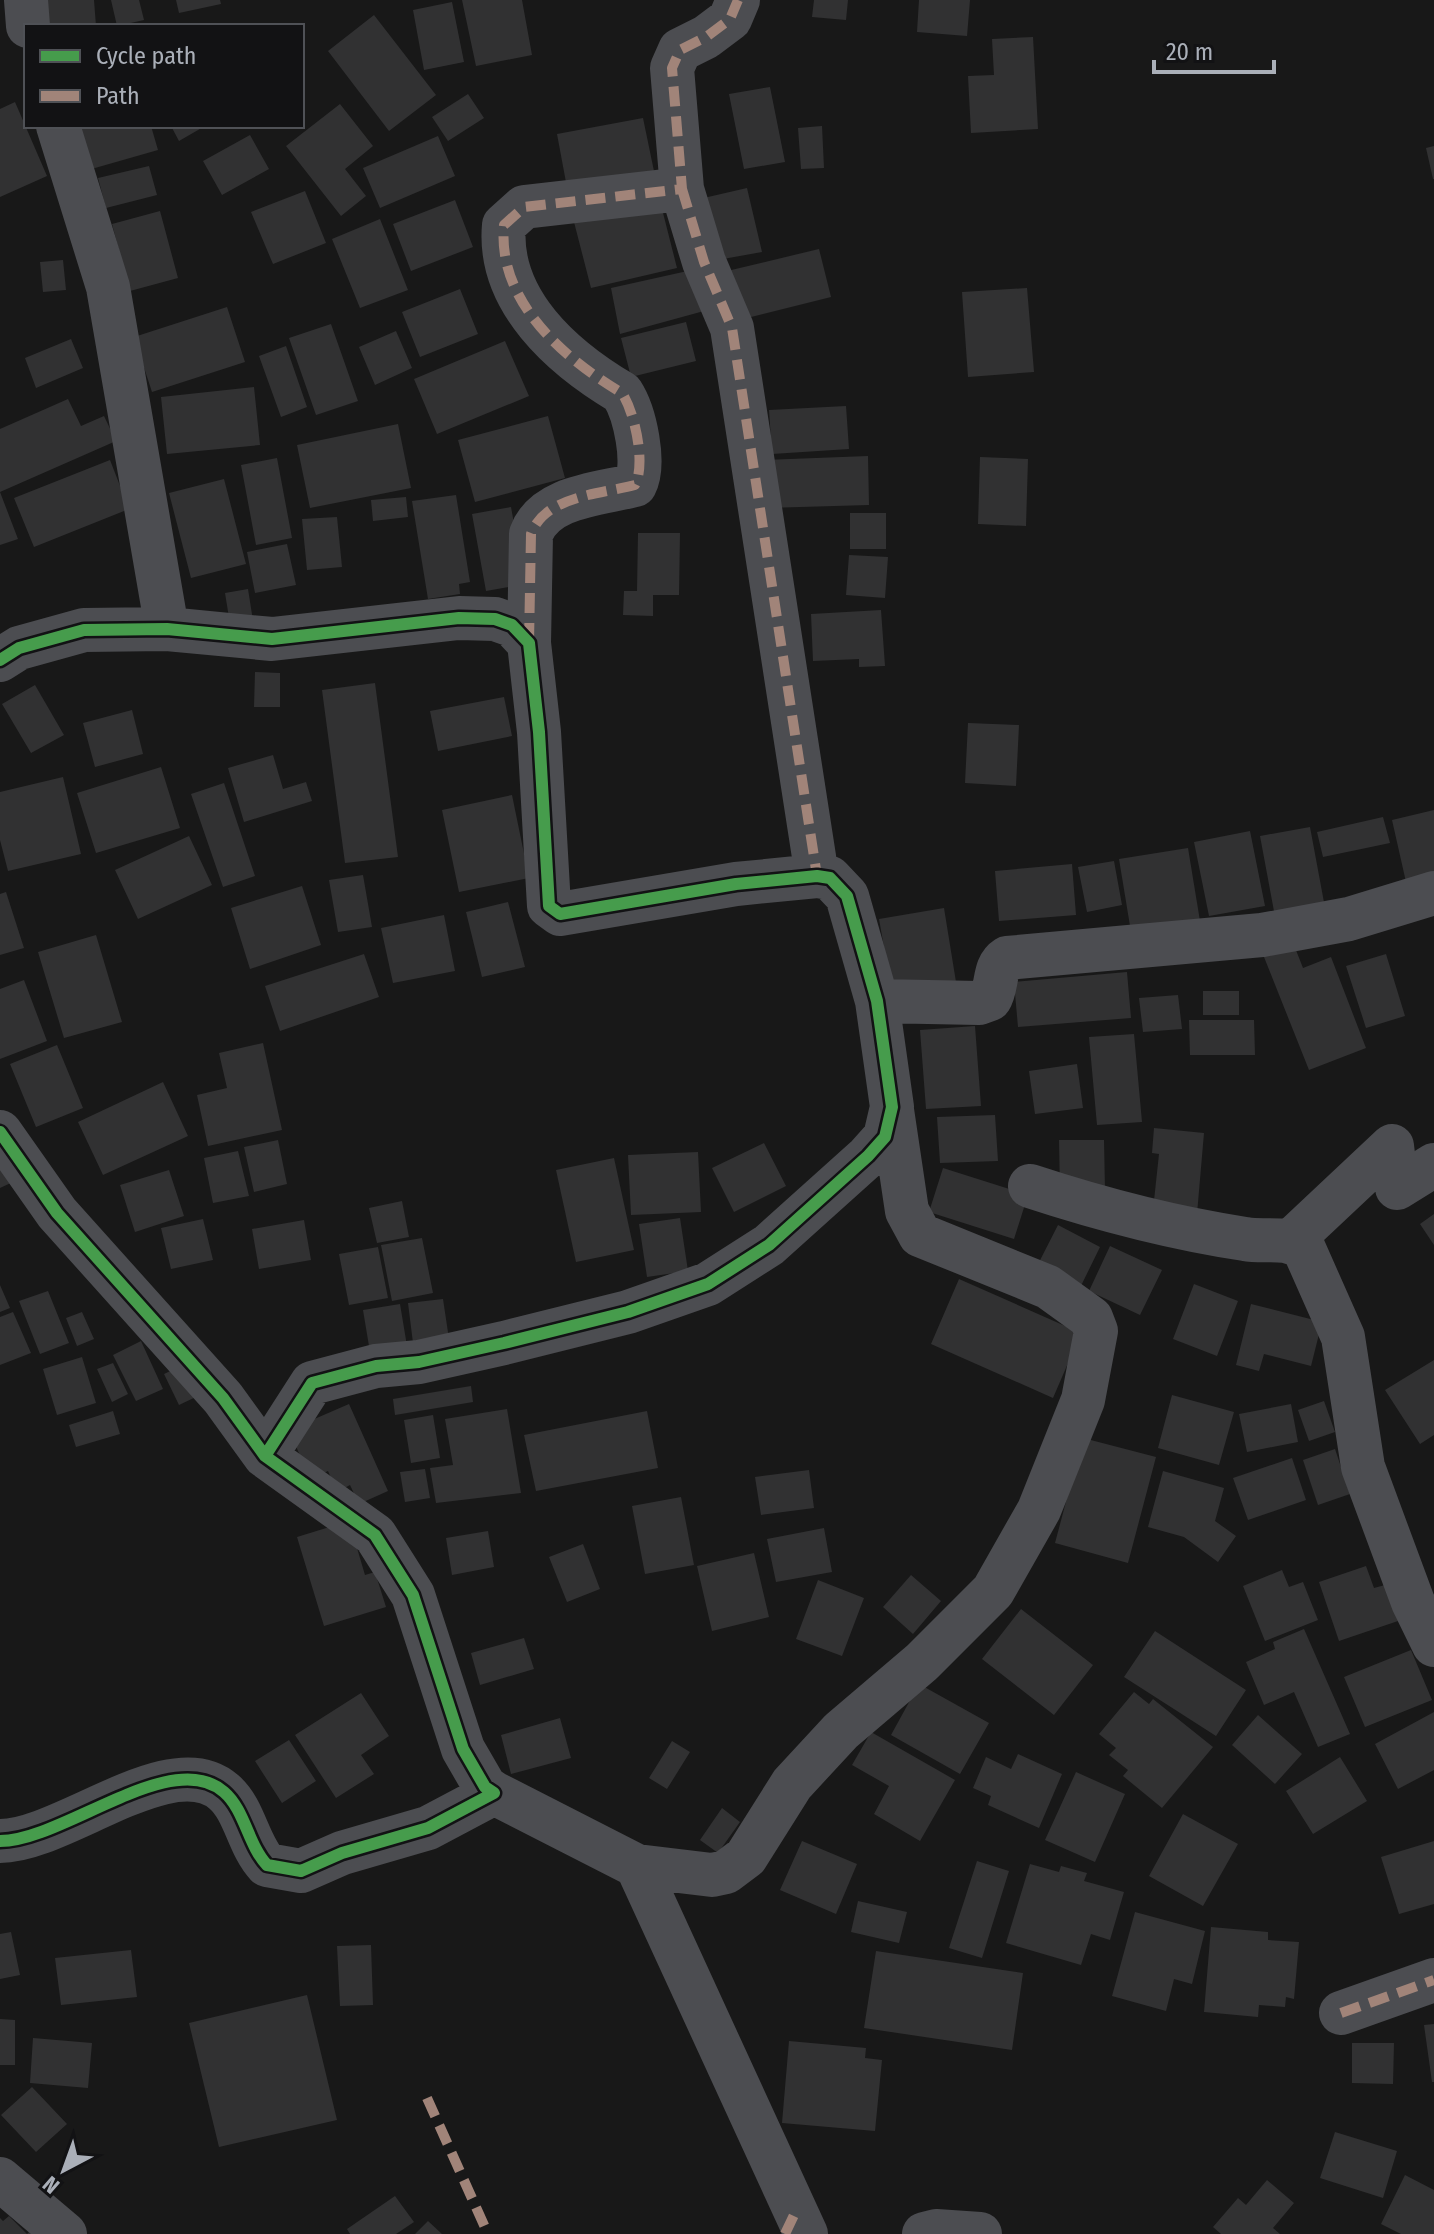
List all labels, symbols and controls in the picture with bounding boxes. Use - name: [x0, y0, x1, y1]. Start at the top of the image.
- legend: [24, 24, 304, 128]
- scale bar: [1154, 24, 1274, 74]
- text: 20 m: [1166, 38, 1213, 66]
- text: Cycle path: [96, 42, 196, 70]
- text: Path: [96, 82, 140, 110]
- north arrow: [24, 2130, 104, 2210]
- text: N: [37, 2170, 65, 2199]

